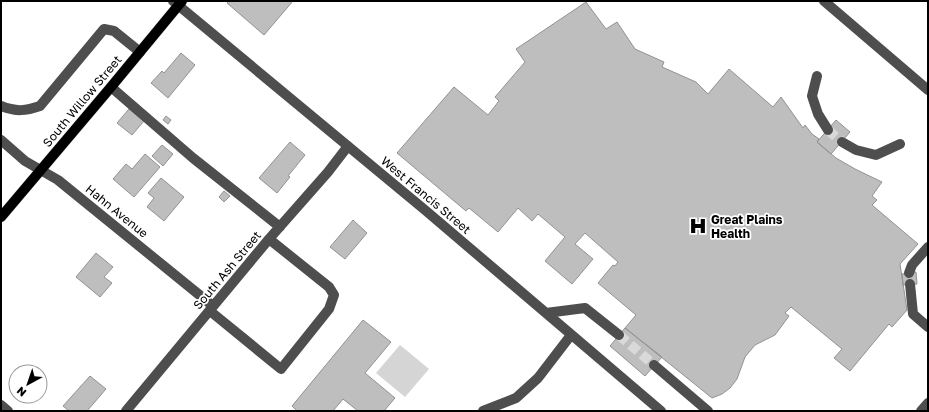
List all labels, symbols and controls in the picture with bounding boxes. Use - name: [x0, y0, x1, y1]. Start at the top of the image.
- street label: South Willow Street: [39, 52, 125, 150]
- street label: West Francis Street: [378, 153, 474, 237]
- street label: Hahn Avenue: [83, 181, 151, 241]
- place label: Great Plains Health: [711, 212, 783, 241]
- hospital icon: Great Plains Health: [688, 216, 708, 236]
- street label: South Ash Street: [190, 228, 264, 312]
- north arrow: [8, 364, 48, 404]
- text: N: [14, 384, 29, 400]

